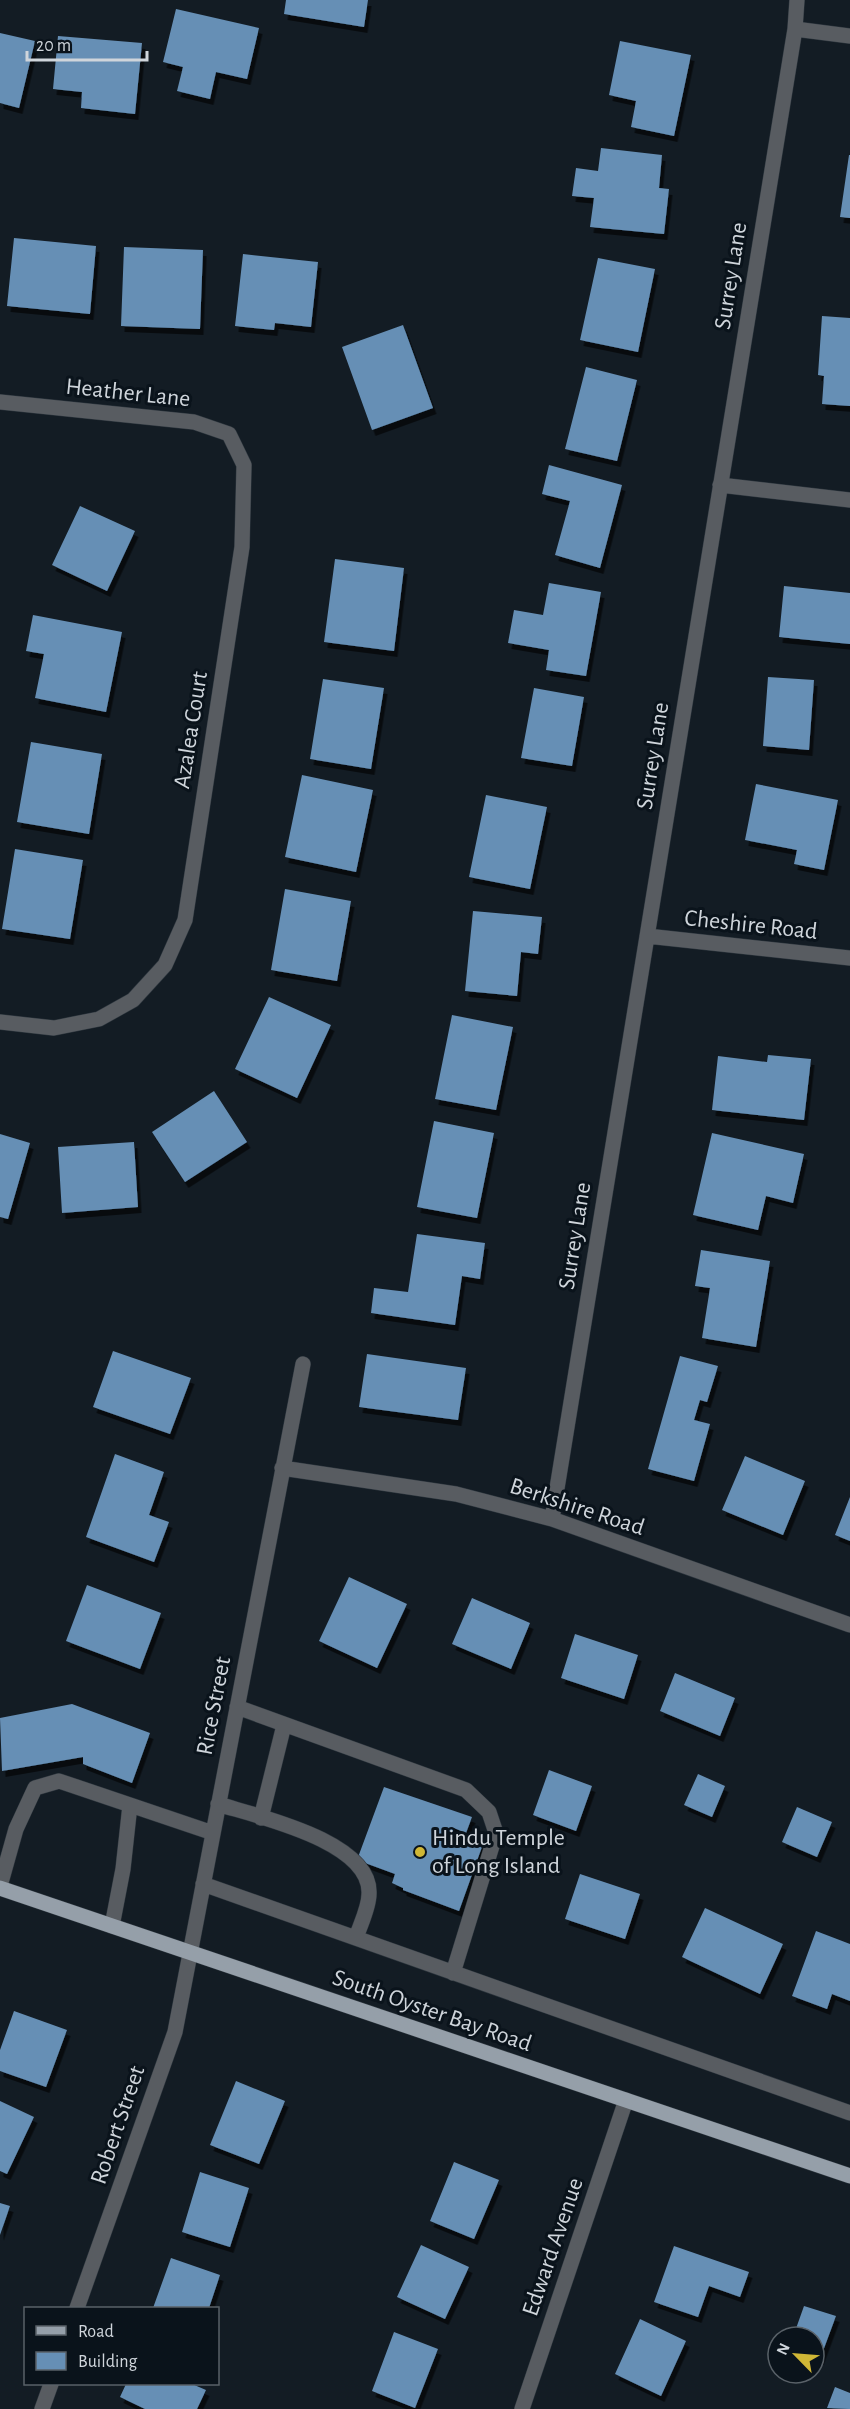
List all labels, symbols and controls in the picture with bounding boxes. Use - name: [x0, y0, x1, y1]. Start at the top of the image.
- scale bar: [27, 24, 147, 62]
- text: 20 m: [36, 37, 71, 55]
- street label: Surrey Lane: [711, 221, 751, 331]
- street label: Heather Lane: [64, 375, 192, 411]
- street label: Azalea Court: [170, 669, 212, 790]
- street label: Surrey Lane: [633, 701, 673, 811]
- street label: Cheshire Road: [683, 906, 819, 944]
- street label: Surrey Lane: [555, 1181, 595, 1291]
- street label: Berkshire Road: [507, 1474, 647, 1540]
- street label: Rice Street: [193, 1654, 235, 1757]
- place label: Hindu Temple of Long Island: [432, 1826, 565, 1878]
- marker: Hindu Temple of Long Island: [413, 1845, 427, 1859]
- street label: South Oyster Bay Road: [329, 1966, 535, 2056]
- street label: Robert Street: [87, 2062, 150, 2187]
- street label: Edward Avenue: [518, 2175, 588, 2319]
- legend: [24, 2307, 219, 2385]
- text: Road: [78, 2323, 114, 2341]
- north arrow: [766, 2325, 826, 2385]
- text: N: [774, 2341, 793, 2358]
- text: Building: [78, 2353, 138, 2371]

